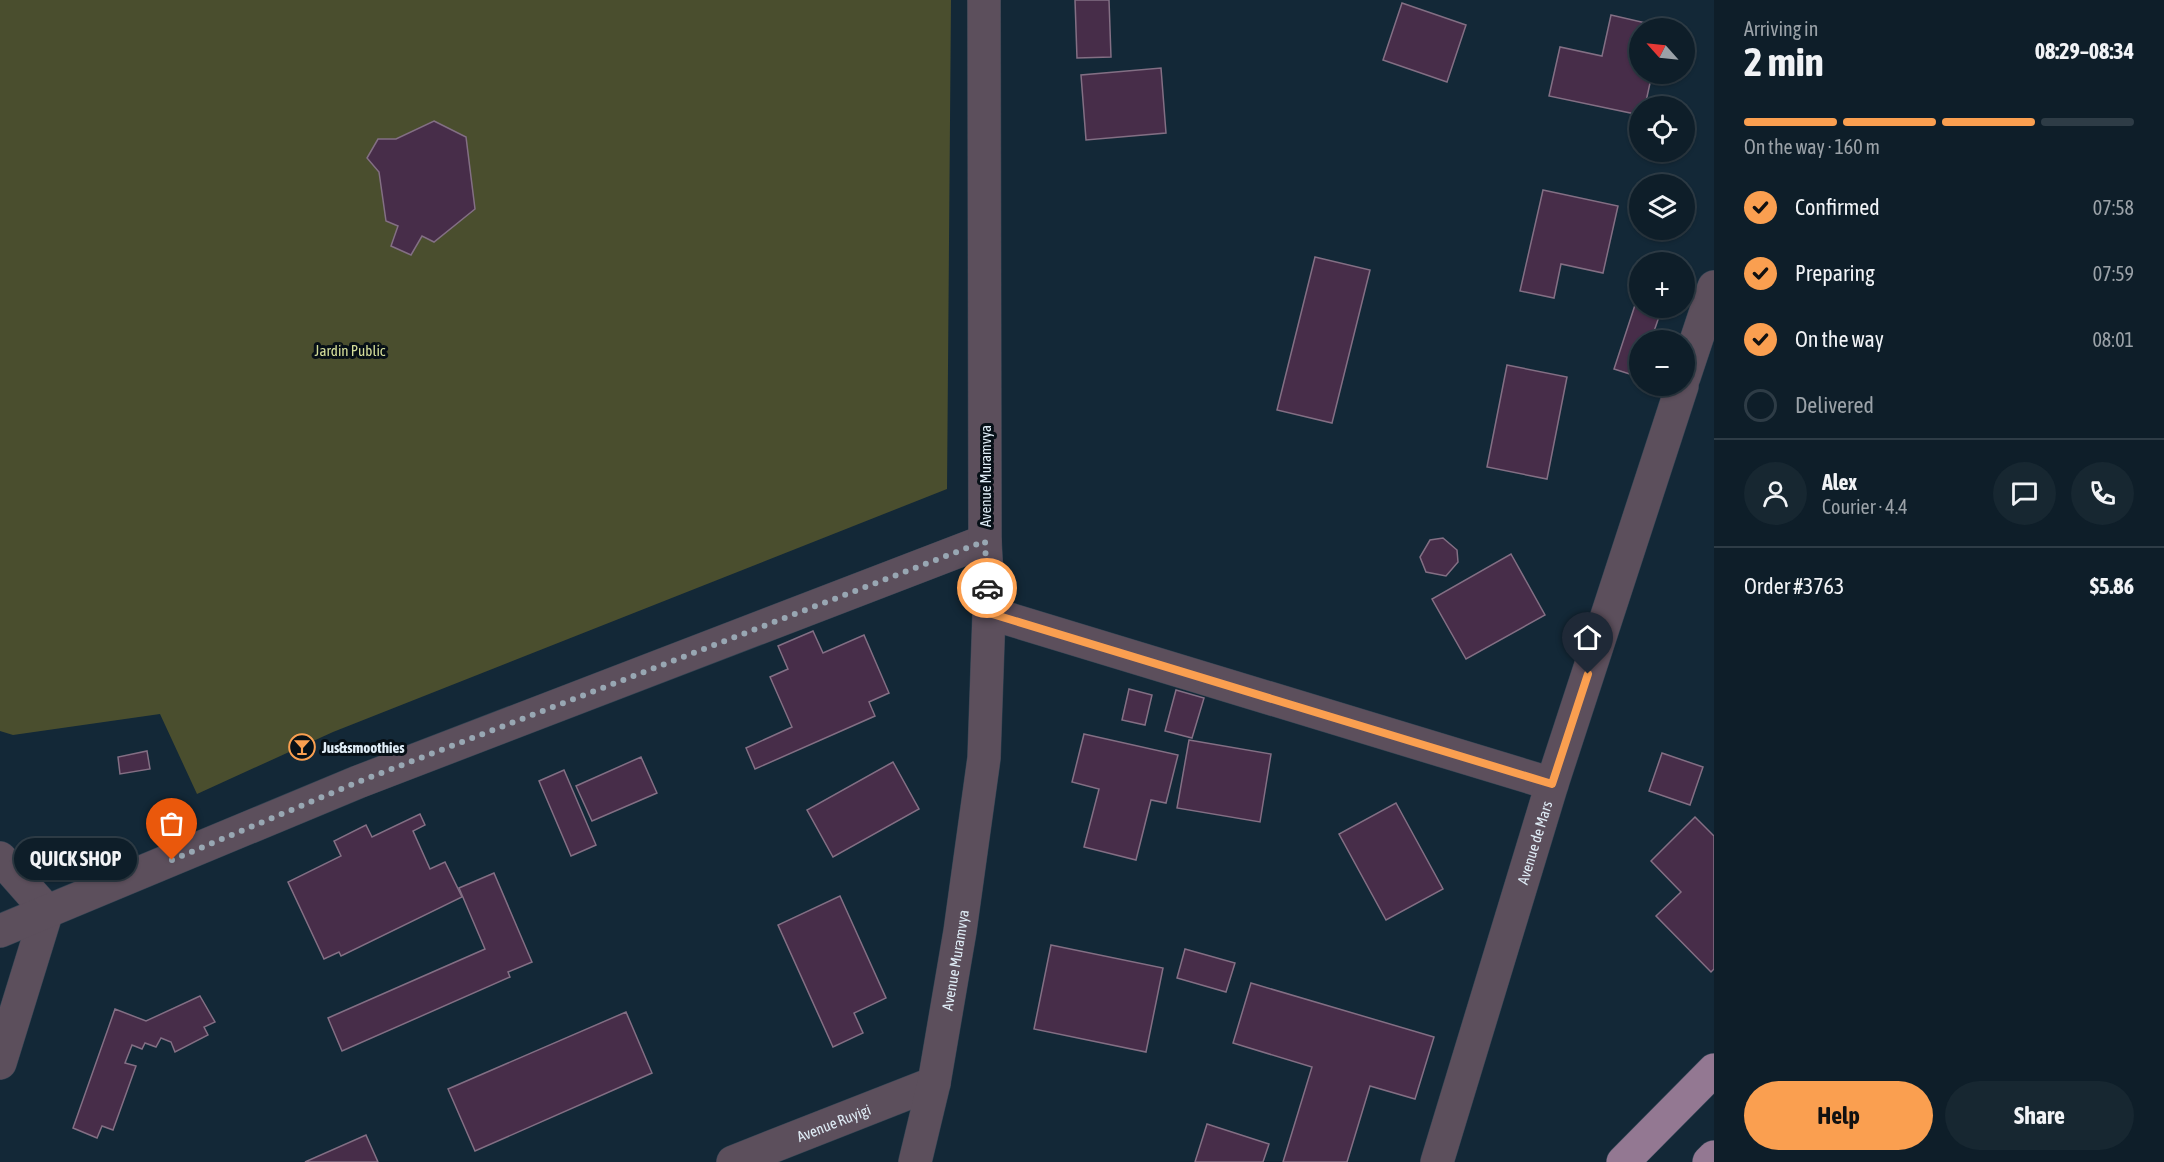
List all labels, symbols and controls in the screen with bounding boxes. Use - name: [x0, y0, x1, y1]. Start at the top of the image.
- text: Arriving in: [1744, 17, 1818, 40]
- north arrow: [1629, 18, 1695, 84]
- map controls: [1629, 18, 1695, 396]
- text: 08:29–08:34: [2035, 38, 2134, 64]
- text: 2 min: [1744, 40, 1824, 84]
- button: locate: [1629, 96, 1695, 162]
- text: On the way · 160 m: [1744, 135, 1880, 158]
- button: layers: [1629, 174, 1695, 240]
- icon: check: [1744, 191, 1777, 224]
- text: Confirmed: [1795, 194, 1880, 220]
- text: 07:58: [2093, 196, 2134, 219]
- button: +: [1629, 252, 1695, 318]
- icon: check: [1744, 257, 1777, 290]
- text: Preparing: [1795, 260, 1875, 286]
- text: 07:59: [2093, 262, 2134, 285]
- icon: check: [1744, 323, 1777, 356]
- text: On the way: [1795, 326, 1884, 352]
- text: 08:01: [2092, 328, 2134, 351]
- button: −: [1629, 330, 1695, 396]
- park label: Jardin Public: [315, 342, 386, 359]
- text: Delivered: [1795, 392, 1874, 418]
- street label: Avenue Muramvya: [977, 425, 994, 527]
- button: person: [1744, 462, 1807, 525]
- button: chat: [1993, 462, 2056, 525]
- button: phone: [2071, 462, 2134, 525]
- text: Alex: [1822, 469, 1857, 495]
- text: Courier · 4.4: [1822, 495, 1908, 518]
- courier: [957, 558, 1017, 618]
- icon: car: [971, 572, 1004, 605]
- text: Order #3763: [1744, 573, 1844, 599]
- text: $5.86: [2090, 573, 2134, 599]
- pin: [1562, 612, 1613, 674]
- icon: home: [1571, 621, 1604, 654]
- bar icon: Jus&smoothies: [287, 732, 317, 762]
- place label: Jus&smoothies: [321, 739, 405, 756]
- pin: [146, 798, 197, 860]
- street label: Avenue de Mars: [1514, 799, 1555, 886]
- icon: bag: [155, 807, 188, 840]
- callout: QUICK SHOP: [13, 839, 136, 881]
- text: QUICK SHOP: [30, 847, 121, 870]
- street label: Avenue Muramvya: [938, 908, 971, 1012]
- button: Help: [1744, 1081, 1933, 1150]
- button: Share: [1945, 1081, 2134, 1150]
- street label: Avenue Ruyigi: [794, 1100, 873, 1145]

